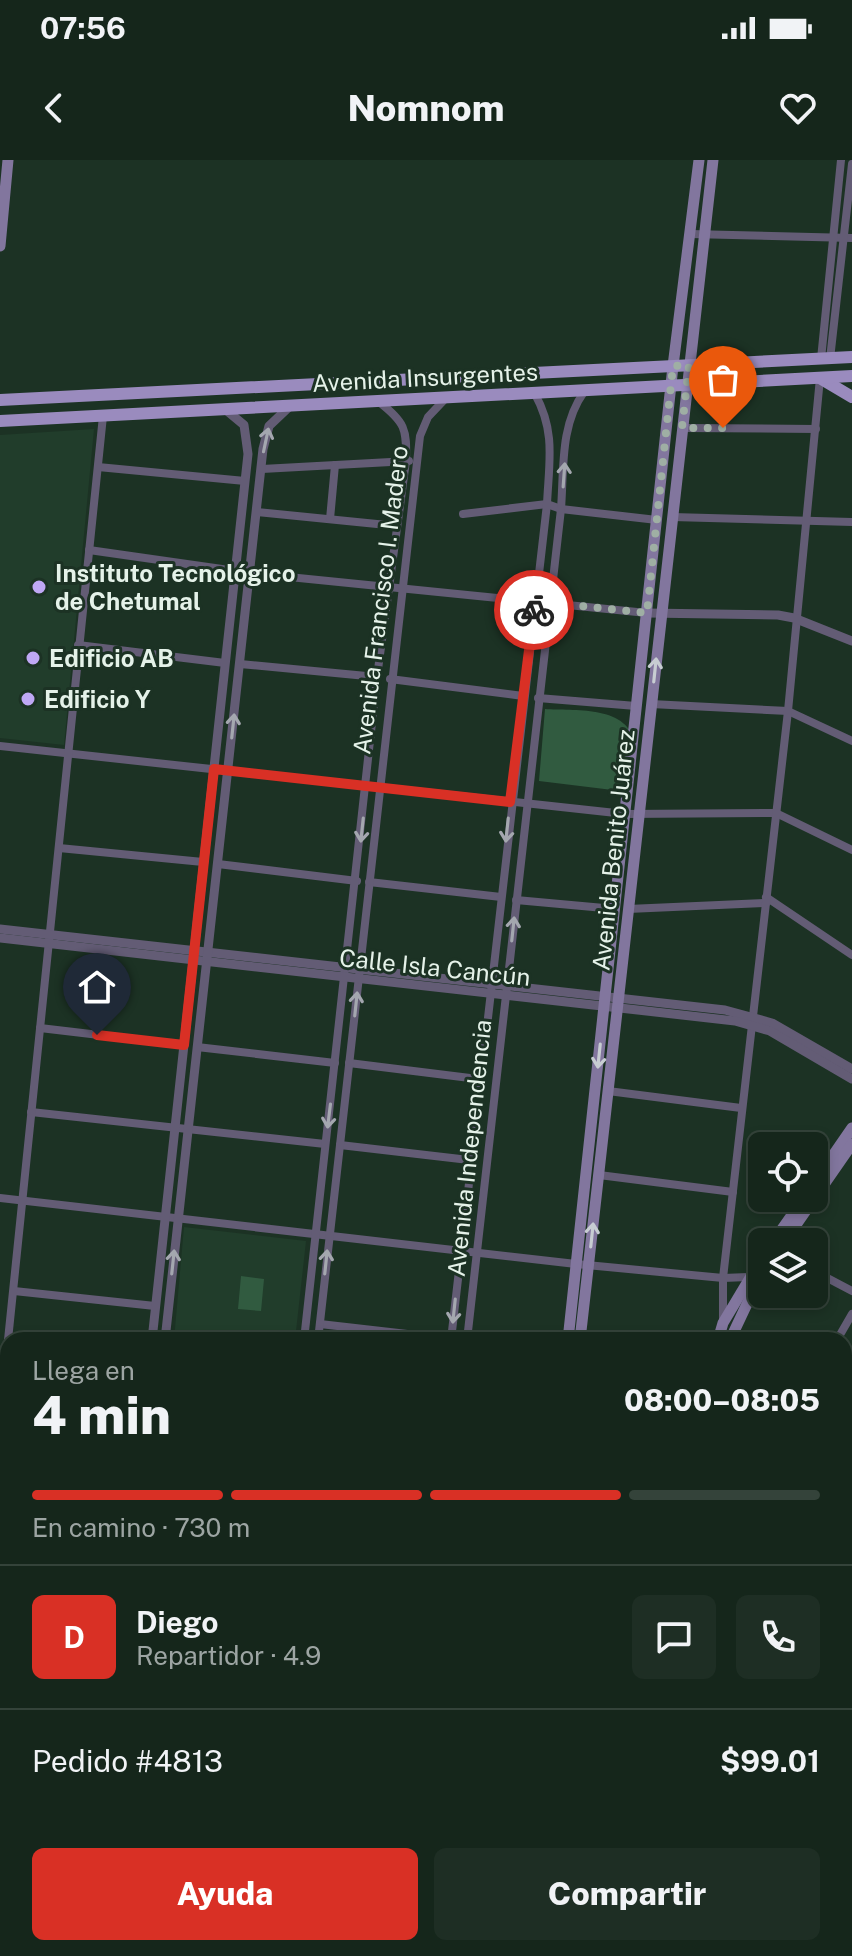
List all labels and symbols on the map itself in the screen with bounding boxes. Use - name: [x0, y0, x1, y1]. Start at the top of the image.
- pin: [689, 346, 757, 428]
- street label: Avenida Insurgentes: [311, 357, 539, 397]
- one-way arrow: [259, 427, 274, 453]
- street label: Avenida Francisco I. Madero: [347, 444, 413, 756]
- one-way arrow: [557, 462, 572, 489]
- place label: Instituto Tecnológico de Chetumal: [55, 559, 295, 615]
- courier: [494, 570, 574, 650]
- marker: Instituto Tecnológico de Chetumal: [30, 578, 48, 596]
- place label: Edificio AB: [49, 644, 174, 672]
- marker: Edificio AB: [24, 649, 42, 667]
- one-way arrow: [647, 657, 662, 684]
- place label: Edificio Y: [44, 685, 151, 713]
- marker: Edificio Y: [19, 690, 37, 708]
- one-way arrow: [226, 713, 241, 740]
- street label: Avenida Benito Juárez: [586, 728, 640, 972]
- one-way arrow: [354, 816, 369, 843]
- one-way arrow: [500, 816, 515, 843]
- one-way arrow: [505, 916, 520, 942]
- street label: Calle Isla Cancún: [338, 943, 532, 991]
- pin: [63, 953, 131, 1035]
- one-way arrow: [349, 992, 364, 1017]
- street label: Avenida Independencia: [442, 1018, 496, 1278]
- one-way arrow: [591, 1042, 606, 1069]
- one-way arrow: [321, 1102, 336, 1129]
- one-way arrow: [584, 1222, 599, 1249]
- one-way arrow: [166, 1250, 181, 1276]
- one-way arrow: [319, 1250, 334, 1276]
- one-way arrow: [446, 1298, 461, 1323]

